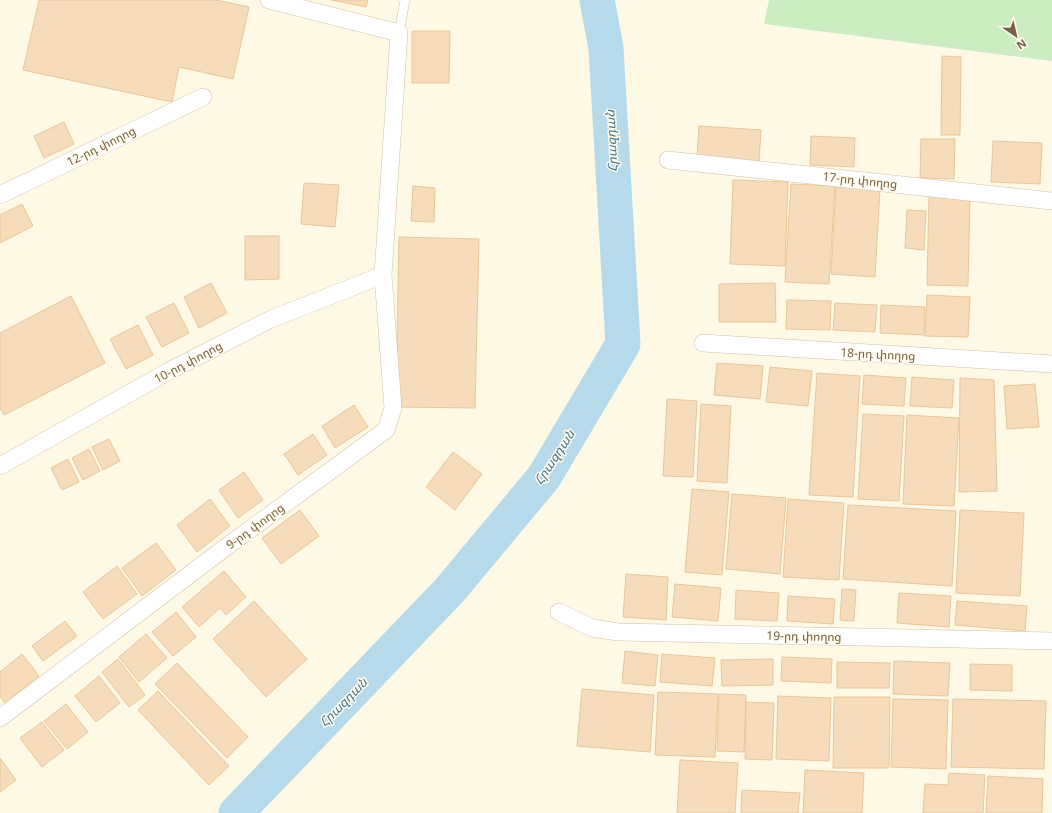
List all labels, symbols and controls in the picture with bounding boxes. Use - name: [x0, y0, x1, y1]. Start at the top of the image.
- north arrow: [996, 16, 1036, 56]
- text: N: [1014, 36, 1030, 53]
- water label: Հրազդան: [600, 108, 622, 173]
- street label: 12-րդ փողոց: [63, 122, 139, 170]
- street label: 17-րդ փողոց: [822, 168, 898, 192]
- street label: 10-րդ փողոց: [151, 337, 225, 387]
- street label: 18-րդ փողոց: [840, 344, 916, 364]
- water label: Հրազդան: [530, 425, 579, 488]
- street label: 9-րդ փողոց: [222, 499, 288, 553]
- street label: 19-րդ փողոց: [766, 627, 842, 645]
- water label: Հրազդան: [315, 672, 372, 731]

